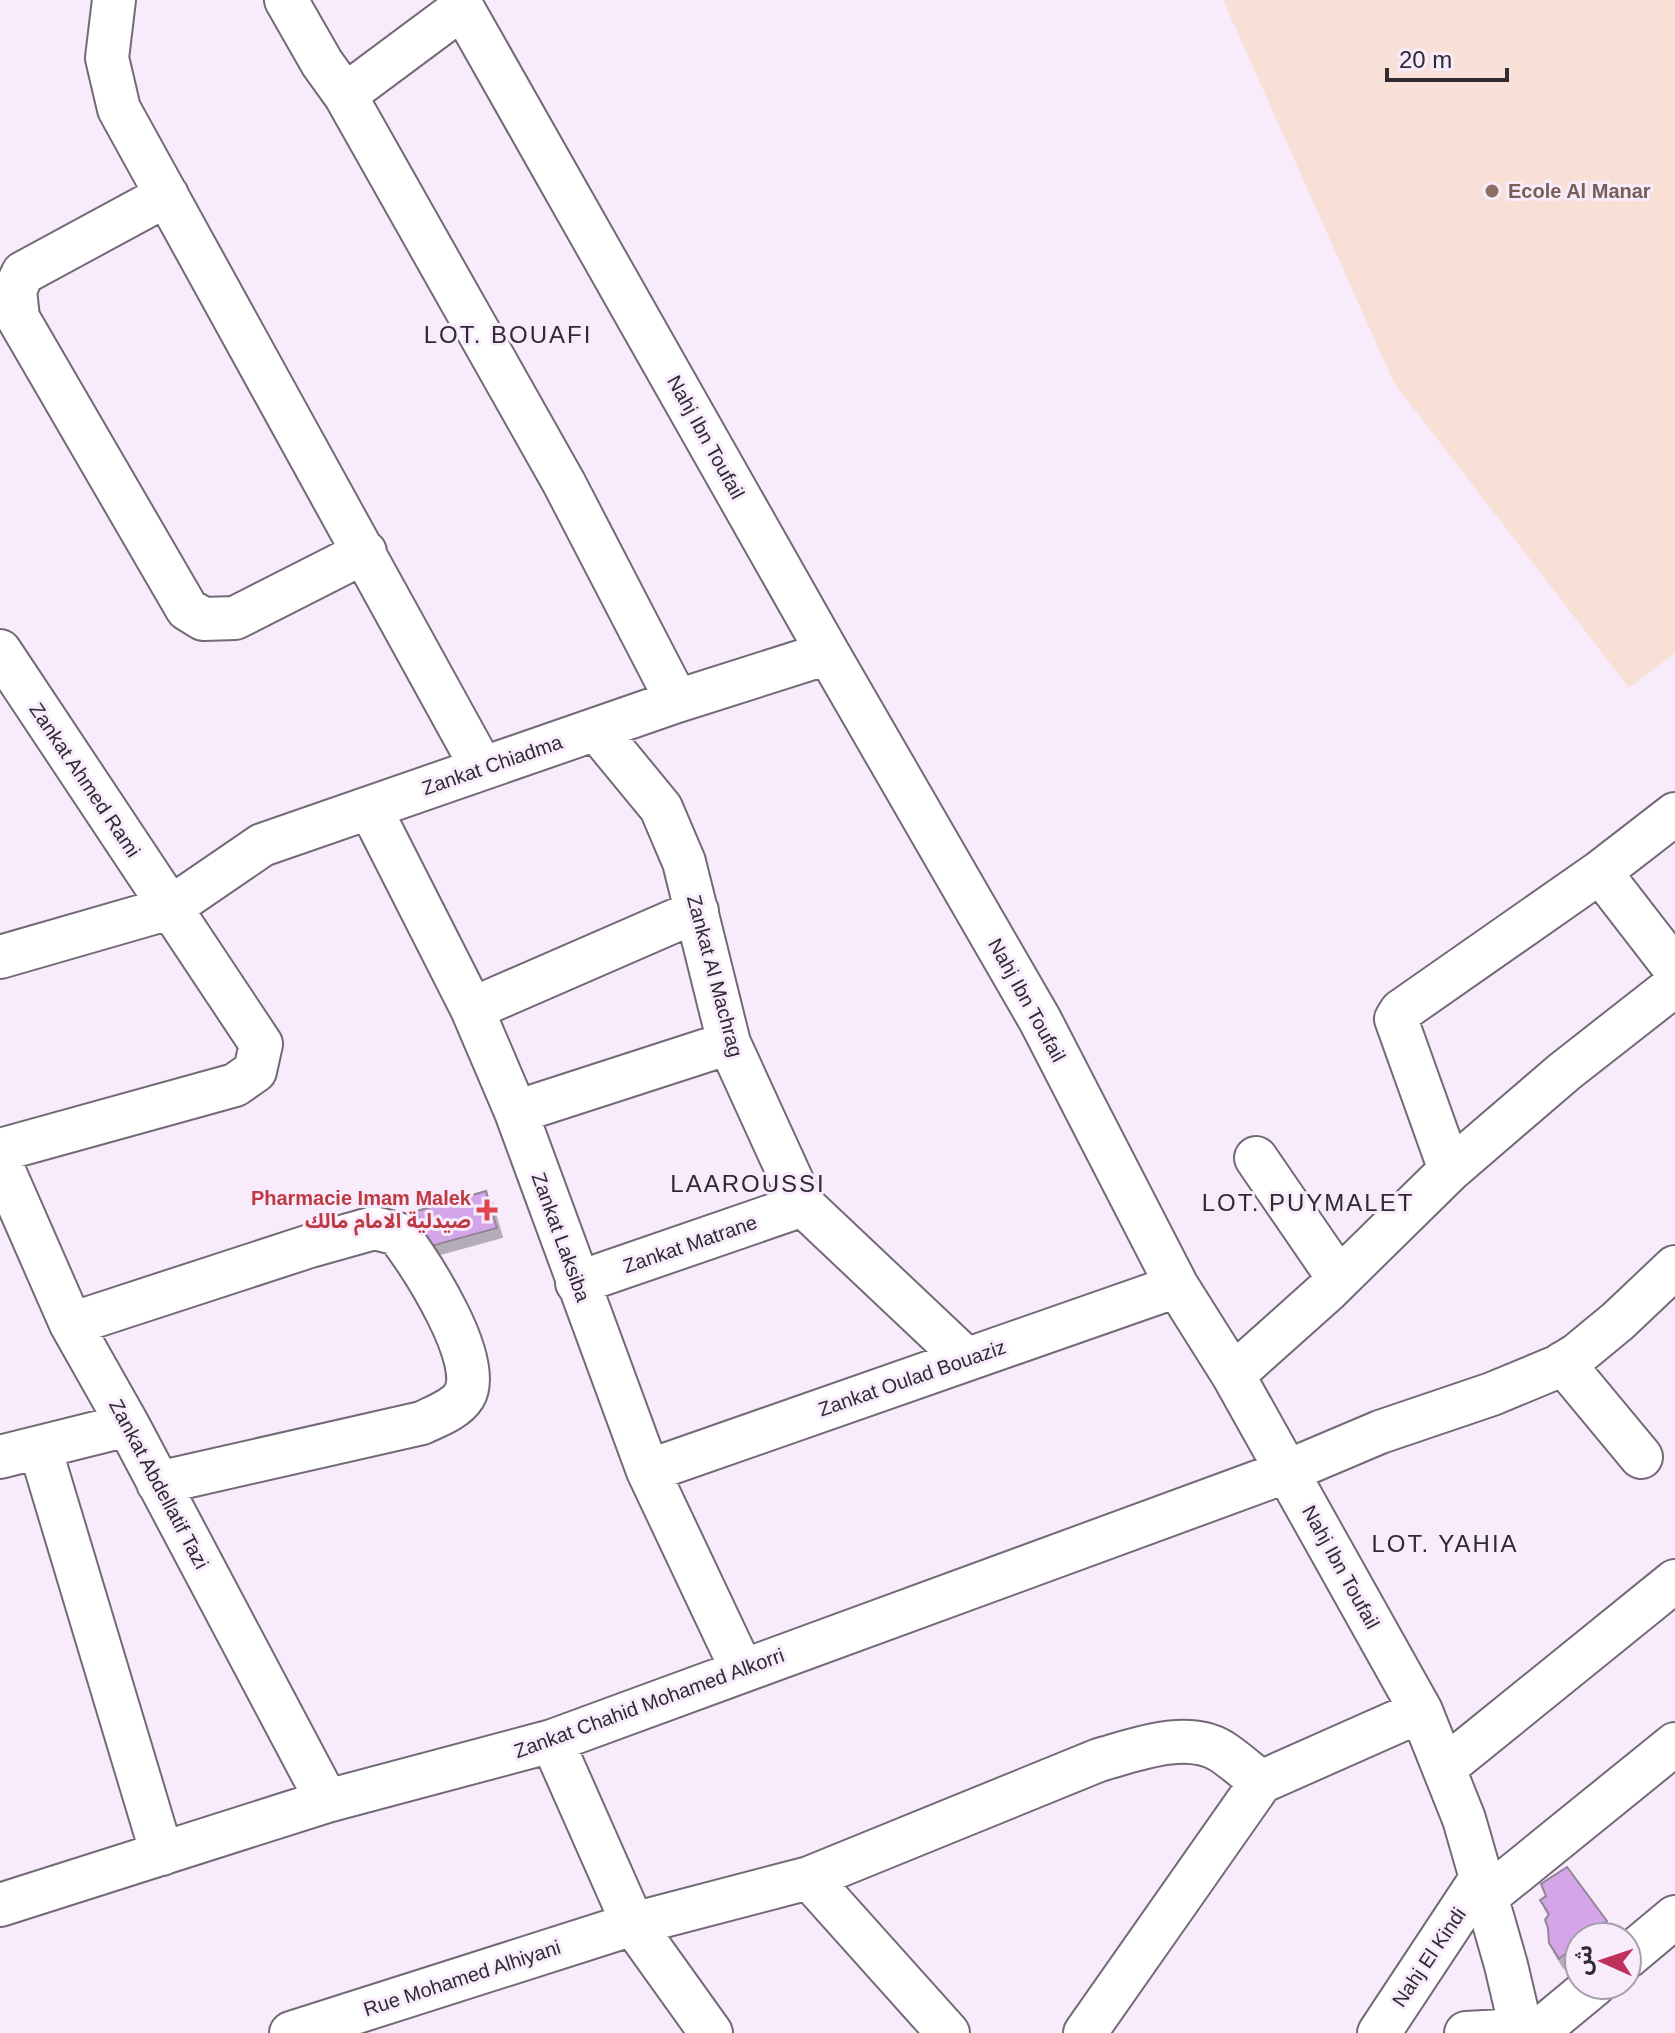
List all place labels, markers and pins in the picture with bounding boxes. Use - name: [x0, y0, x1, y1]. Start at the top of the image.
- place label: Ecole Al Manar: [1508, 180, 1651, 202]
- marker: Ecole Al Manar: [1483, 182, 1501, 200]
- place label: Pharmacie Imam Malek صيدلية الامام مالك: [251, 1187, 472, 1236]
- marker: Pharmacie Imam Malek صيدلية الامام مالك: [478, 1201, 496, 1219]

